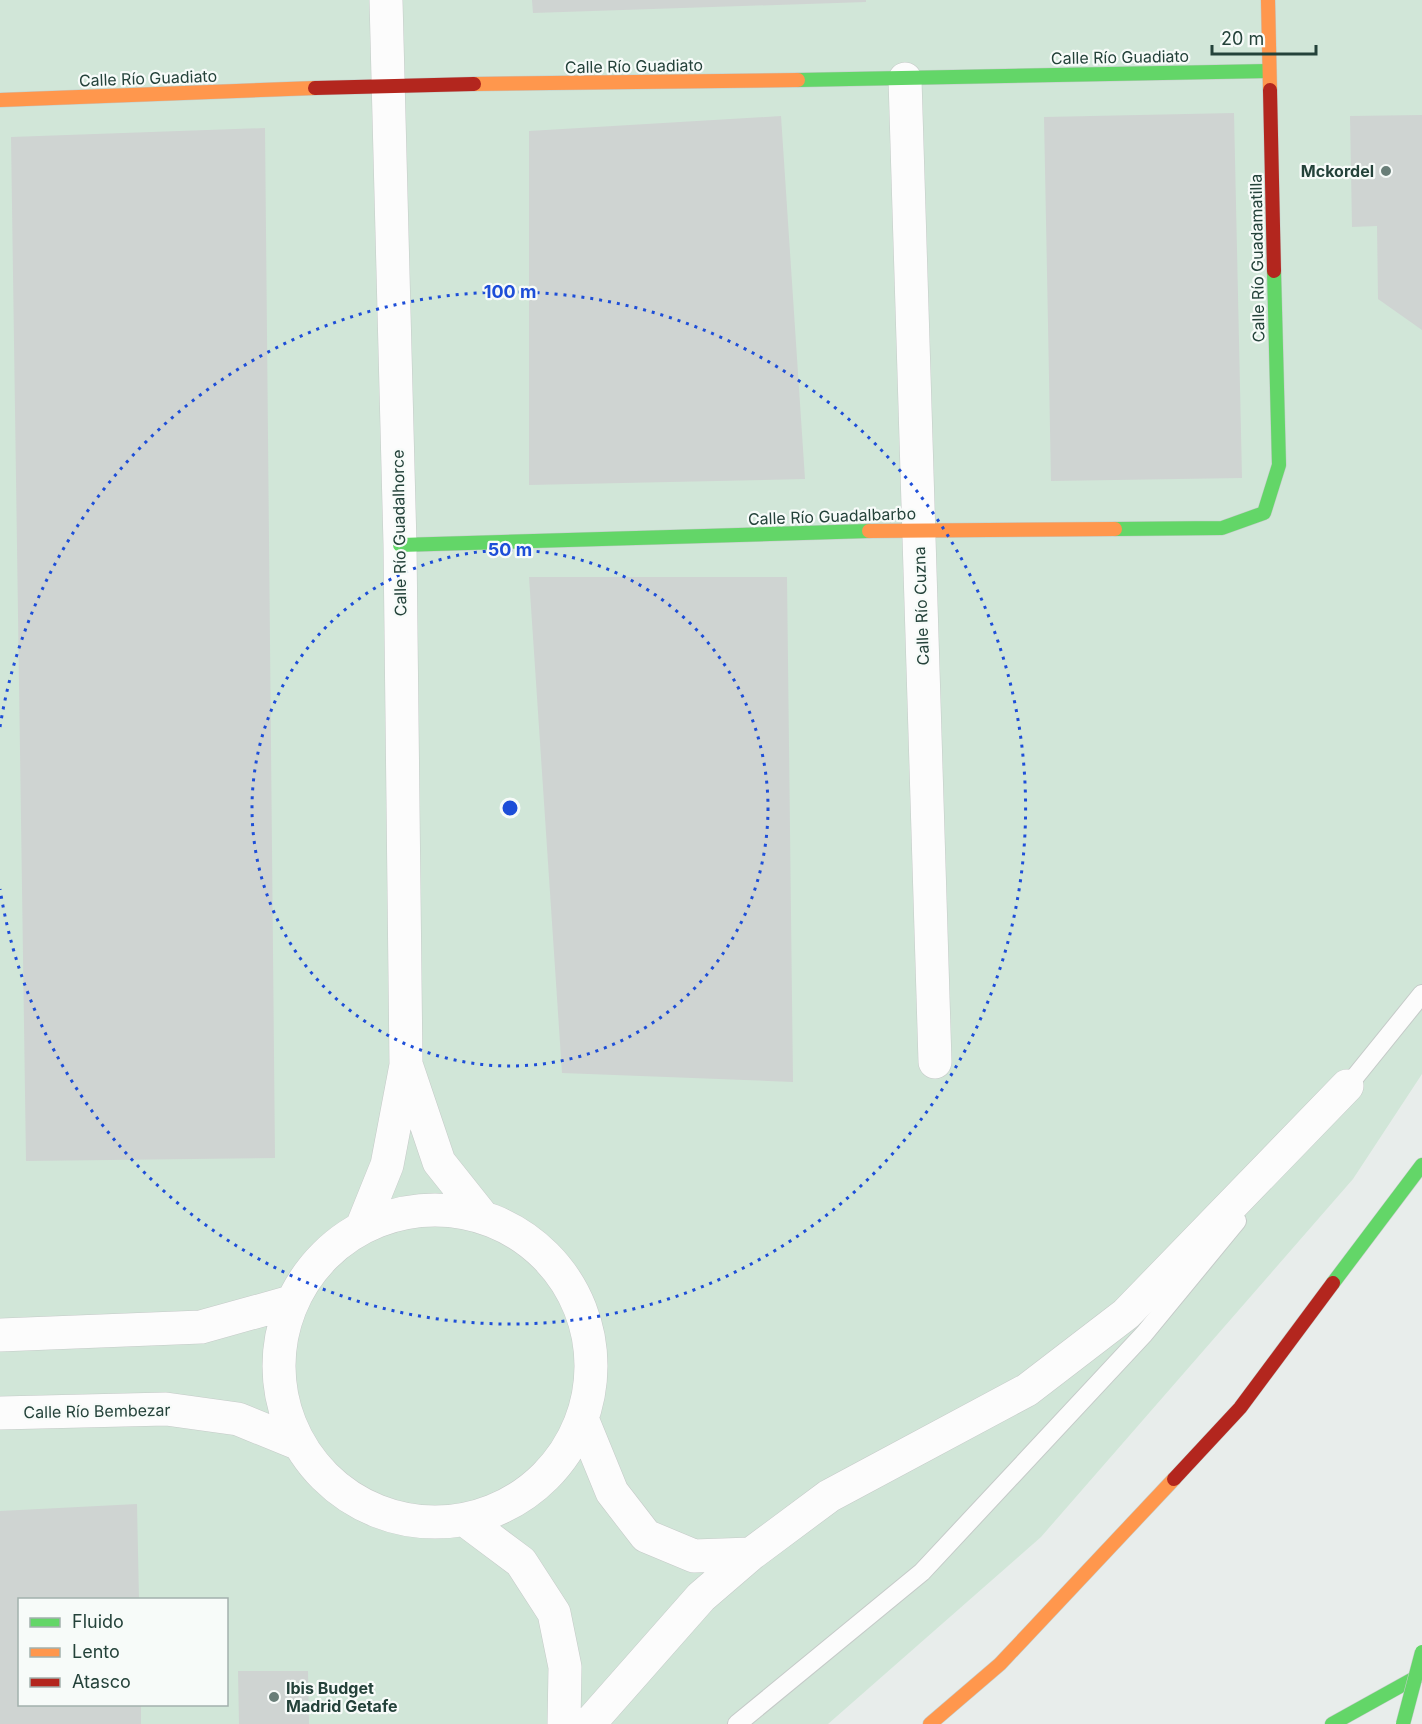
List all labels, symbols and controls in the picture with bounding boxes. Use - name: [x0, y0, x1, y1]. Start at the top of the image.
- scale bar: [1212, 18, 1316, 56]
- text: 20 m: [1221, 28, 1264, 49]
- street label: Calle Río Guadiato: [1051, 46, 1189, 68]
- street label: Calle Río Guadiato: [565, 55, 703, 77]
- street label: Calle Río Guadiato: [79, 66, 217, 90]
- place label: Mckordel: [1301, 161, 1374, 181]
- marker: Mckordel: [1379, 164, 1393, 178]
- street label: Calle Río Guadamatilla: [1246, 174, 1268, 342]
- text: 100 m: [484, 281, 536, 302]
- street label: Calle Río Guadalhorce: [388, 449, 410, 617]
- street label: Calle Río Guadalbarbo: [748, 503, 916, 529]
- text: 50 m: [488, 539, 532, 560]
- street label: Calle Río Cuzna: [909, 546, 933, 666]
- centre of rings: [500, 798, 520, 818]
- street label: Calle Río Bembezar: [23, 1400, 171, 1422]
- legend: [18, 1598, 228, 1706]
- text: Fluido: [72, 1611, 124, 1632]
- text: Lento: [72, 1641, 120, 1662]
- text: Atasco: [72, 1671, 131, 1692]
- place label: Ibis Budget Madrid Getafe: [286, 1678, 397, 1716]
- marker: Ibis Budget Madrid Getafe: [267, 1690, 281, 1704]

